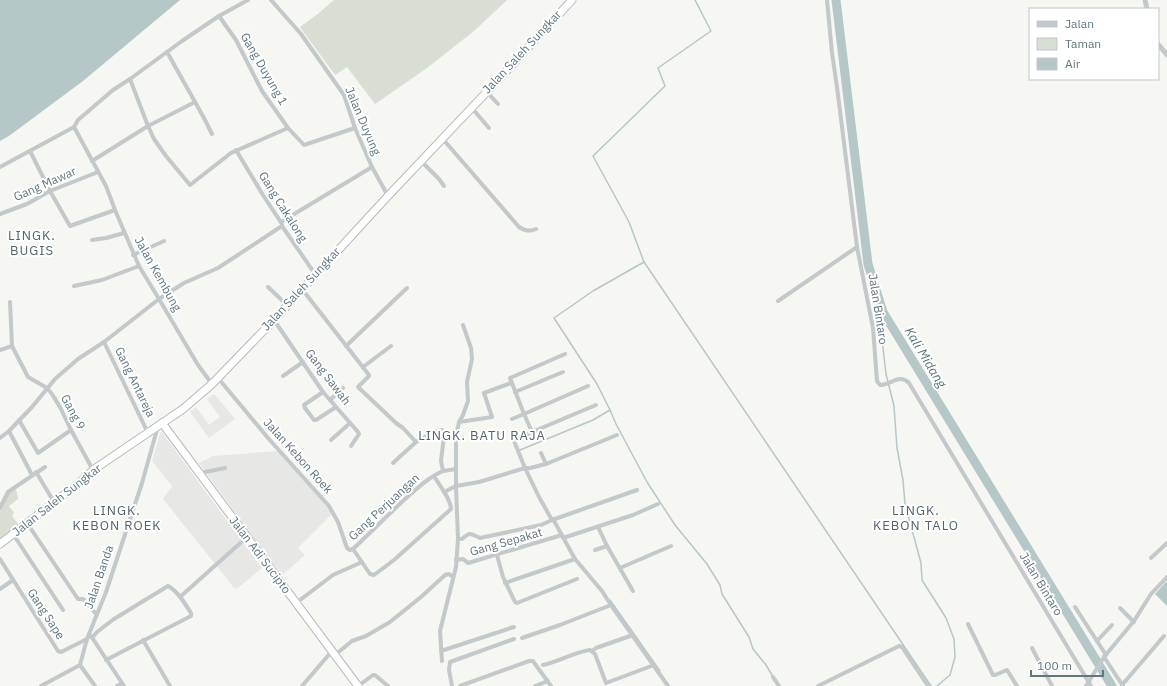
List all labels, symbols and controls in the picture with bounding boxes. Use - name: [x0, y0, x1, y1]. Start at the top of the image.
- street label: Jalan Saleh Sungkar: [479, 6, 565, 97]
- legend: [1029, 8, 1159, 80]
- text: Jalan: [1065, 16, 1094, 31]
- street label: Gang Duyung 1: [238, 30, 291, 108]
- text: Taman: [1065, 36, 1101, 51]
- text: Air: [1065, 56, 1081, 71]
- street label: Jalan Duyung: [342, 84, 385, 158]
- street label: Gang Mawar: [11, 163, 79, 204]
- street label: Gang Cakalong: [256, 169, 311, 245]
- district label: LINGK. BUGIS: [8, 227, 56, 259]
- street label: Jalan Kembung: [132, 234, 185, 314]
- street label: Jalan Saleh Sungkar: [258, 243, 344, 334]
- street label: Jalan Bintaro: [866, 273, 892, 346]
- water label: Kali Midang: [901, 324, 951, 392]
- street label: Gang Antareja: [112, 344, 159, 420]
- street label: Gang Sawah: [302, 346, 354, 408]
- street label: Gang 9: [58, 391, 89, 432]
- street label: Jalan Kebon Roek: [261, 415, 337, 497]
- district label: LINGK. BATU RAJA: [418, 427, 546, 444]
- street label: Jalan Saleh Sungkar: [9, 460, 105, 539]
- street label: Gang Perjuangan: [345, 470, 422, 543]
- district label: LINGK. KEBON ROEK: [73, 502, 162, 534]
- district label: LINGK. KEBON TALO: [873, 502, 959, 534]
- street label: Jalan Adi Sucipto: [226, 513, 295, 597]
- street label: Gang Sepakat: [468, 524, 544, 559]
- street label: Jalan Banda: [81, 543, 117, 611]
- street label: Jalan Bintaro: [1017, 549, 1066, 618]
- street label: Gang Sape: [24, 585, 69, 642]
- scale bar: [1031, 652, 1103, 678]
- text: 100 m: [1037, 658, 1072, 673]

